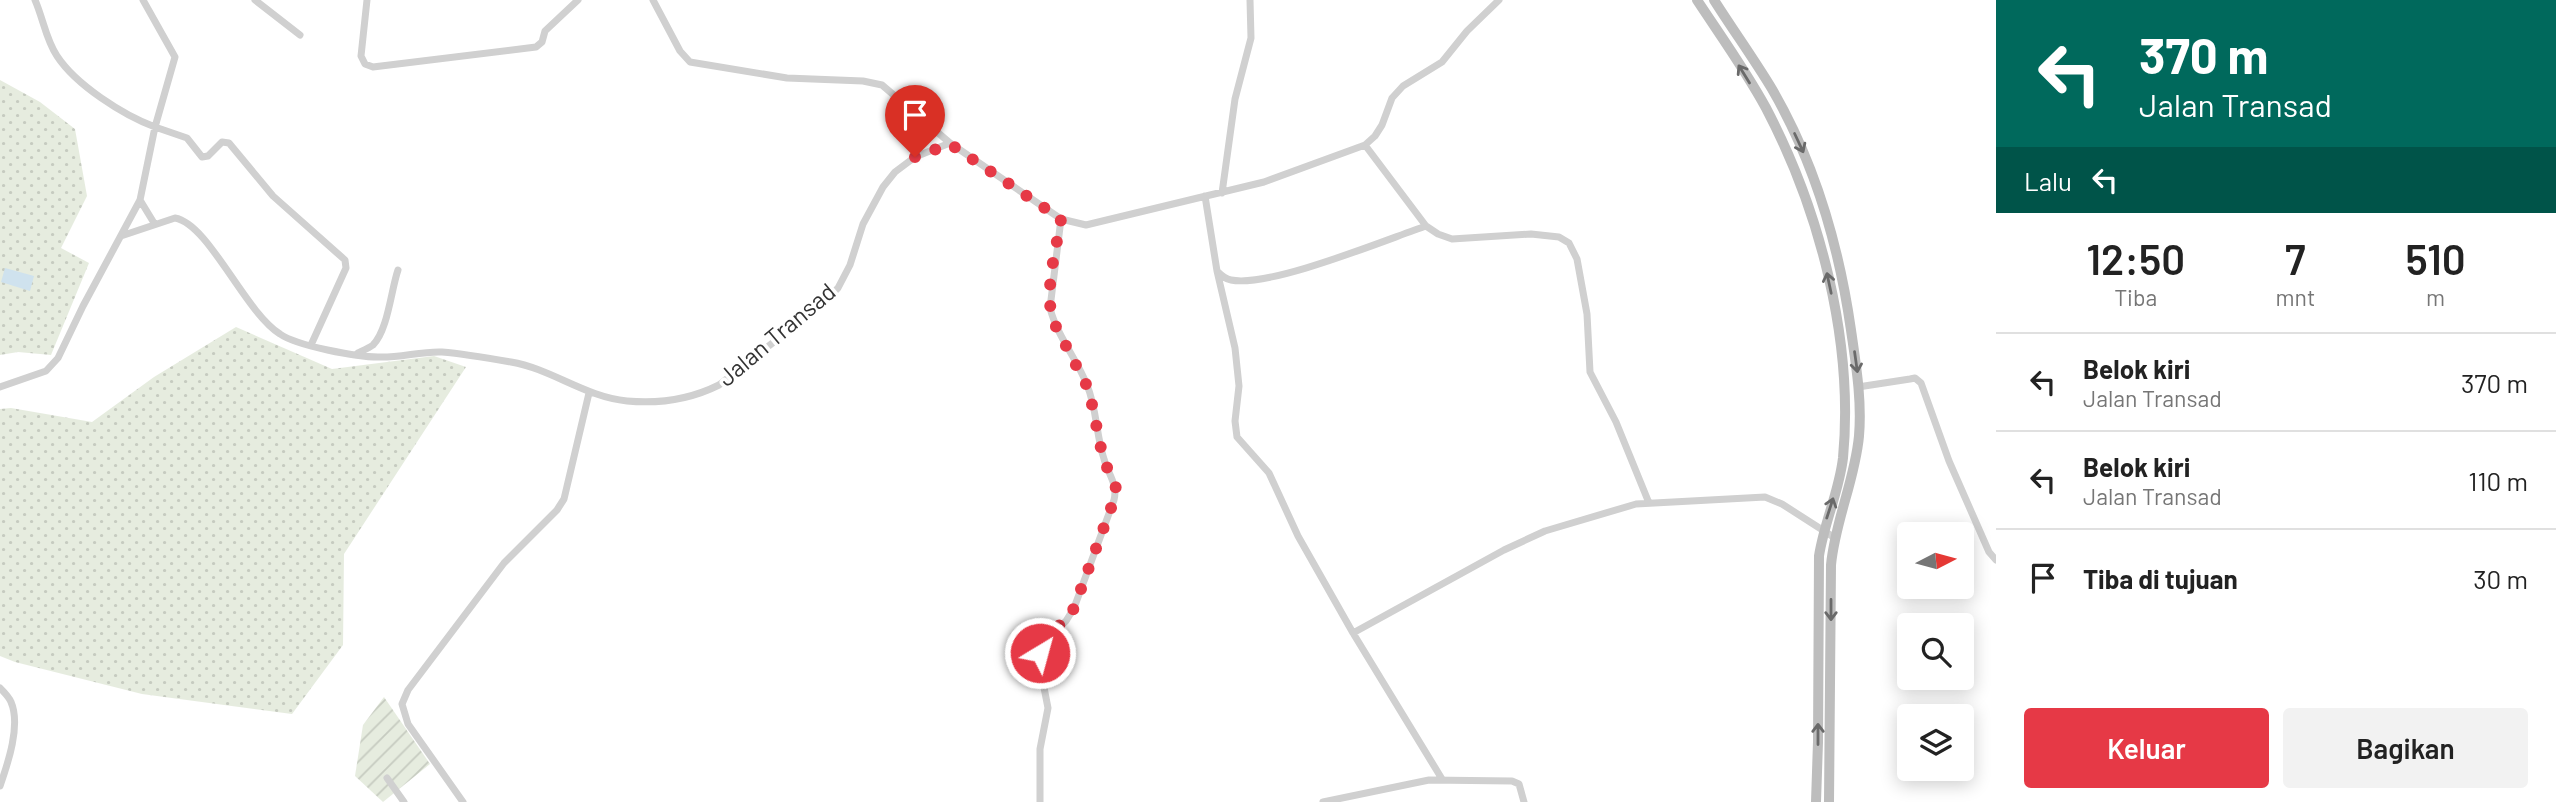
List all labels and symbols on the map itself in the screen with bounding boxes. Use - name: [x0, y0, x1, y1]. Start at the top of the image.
- one-way arrow: [1737, 64, 1751, 84]
- pin: [885, 85, 945, 157]
- one-way arrow: [1793, 132, 1806, 153]
- one-way arrow: [1822, 272, 1836, 295]
- street label: Jalan Transad: [711, 276, 841, 392]
- one-way arrow: [1850, 350, 1863, 373]
- one-way arrow: [1825, 497, 1837, 519]
- north arrow: [1897, 522, 1974, 598]
- one-way arrow: [1824, 598, 1838, 621]
- position arrow: [1003, 616, 1077, 690]
- one-way arrow: [1811, 723, 1825, 746]

